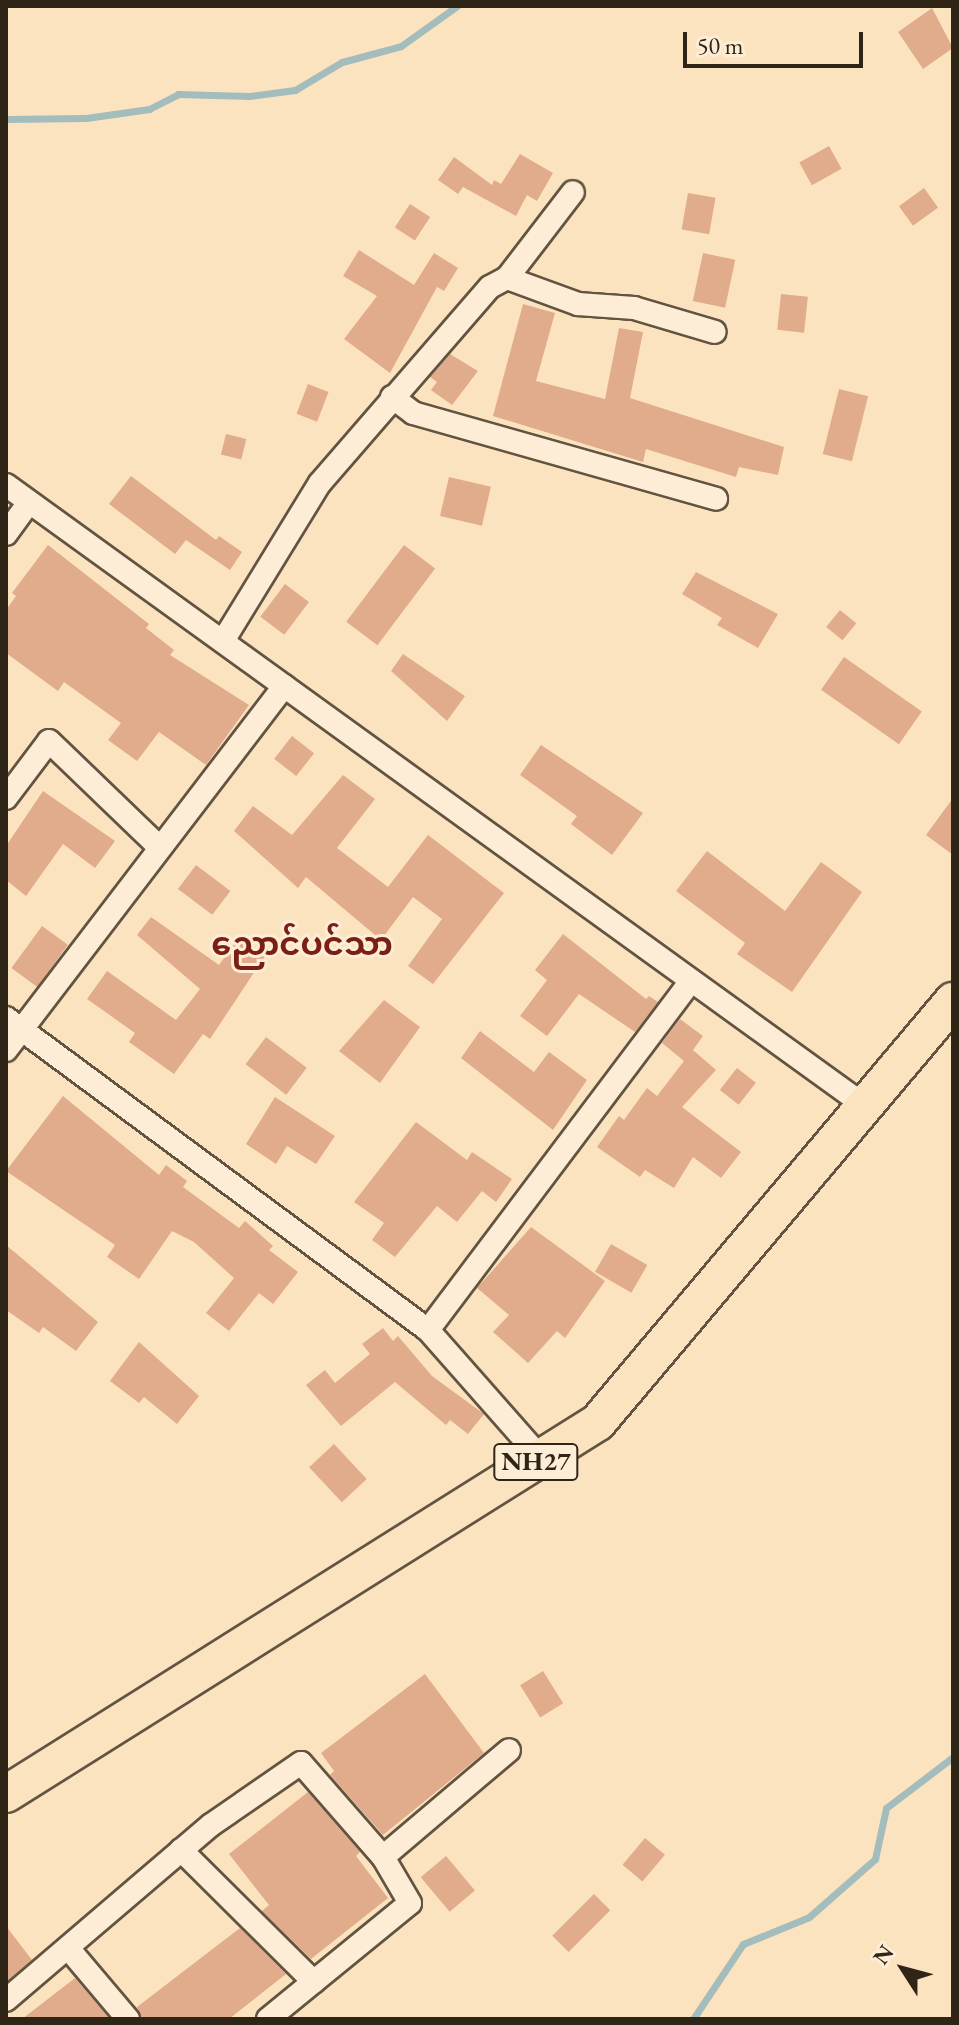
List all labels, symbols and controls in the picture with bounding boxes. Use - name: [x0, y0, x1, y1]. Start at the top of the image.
- scale bar: [687, 16, 867, 66]
- text: 50 m: [697, 30, 744, 61]
- district label: ညောင်ပင်သာ: [211, 925, 393, 963]
- road number: NH27: [492, 1440, 580, 1484]
- north arrow: [863, 1929, 943, 2009]
- text: N: [866, 1939, 900, 1970]

